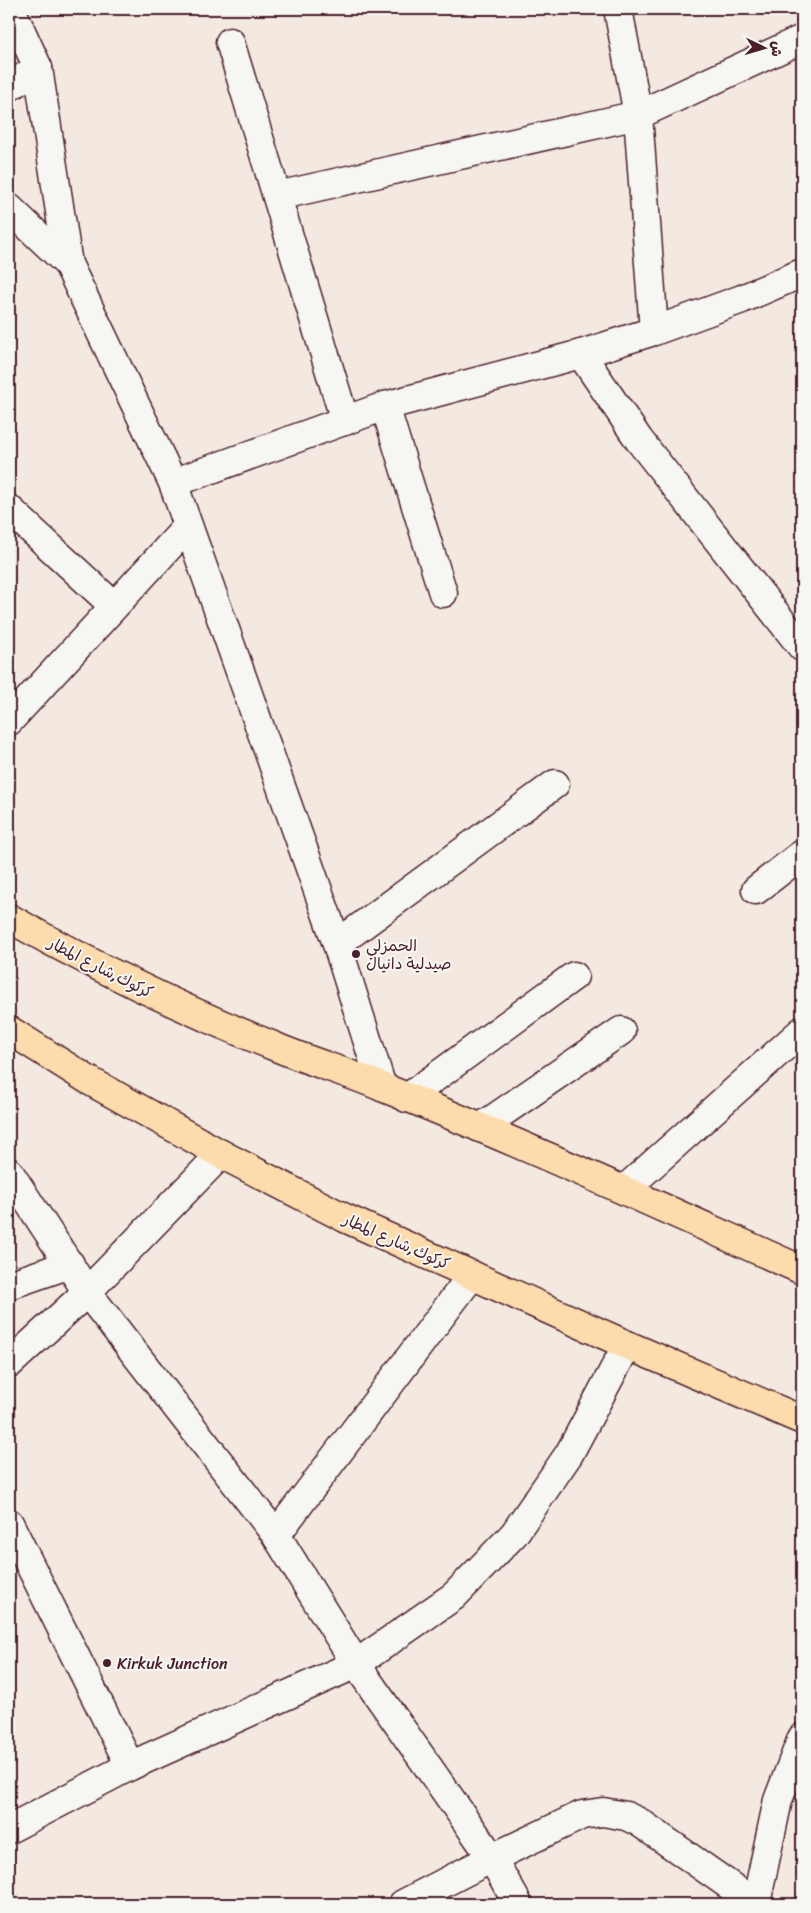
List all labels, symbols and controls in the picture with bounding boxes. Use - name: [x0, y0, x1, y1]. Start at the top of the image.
- north arrow: [738, 22, 788, 72]
- text: ش: [763, 40, 790, 58]
- street label: كركوك,شارع المطار: [41, 927, 159, 1007]
- place label: الحمزلي صيدلية دانيال: [366, 931, 452, 978]
- marker: الحمزلي صيدلية دانيال: [350, 948, 362, 960]
- street label: كركوك,شارع المطار: [337, 1204, 455, 1278]
- place label: Kirkuk Junction: [117, 1649, 228, 1678]
- marker: Kirkuk Junction: [101, 1657, 113, 1669]

